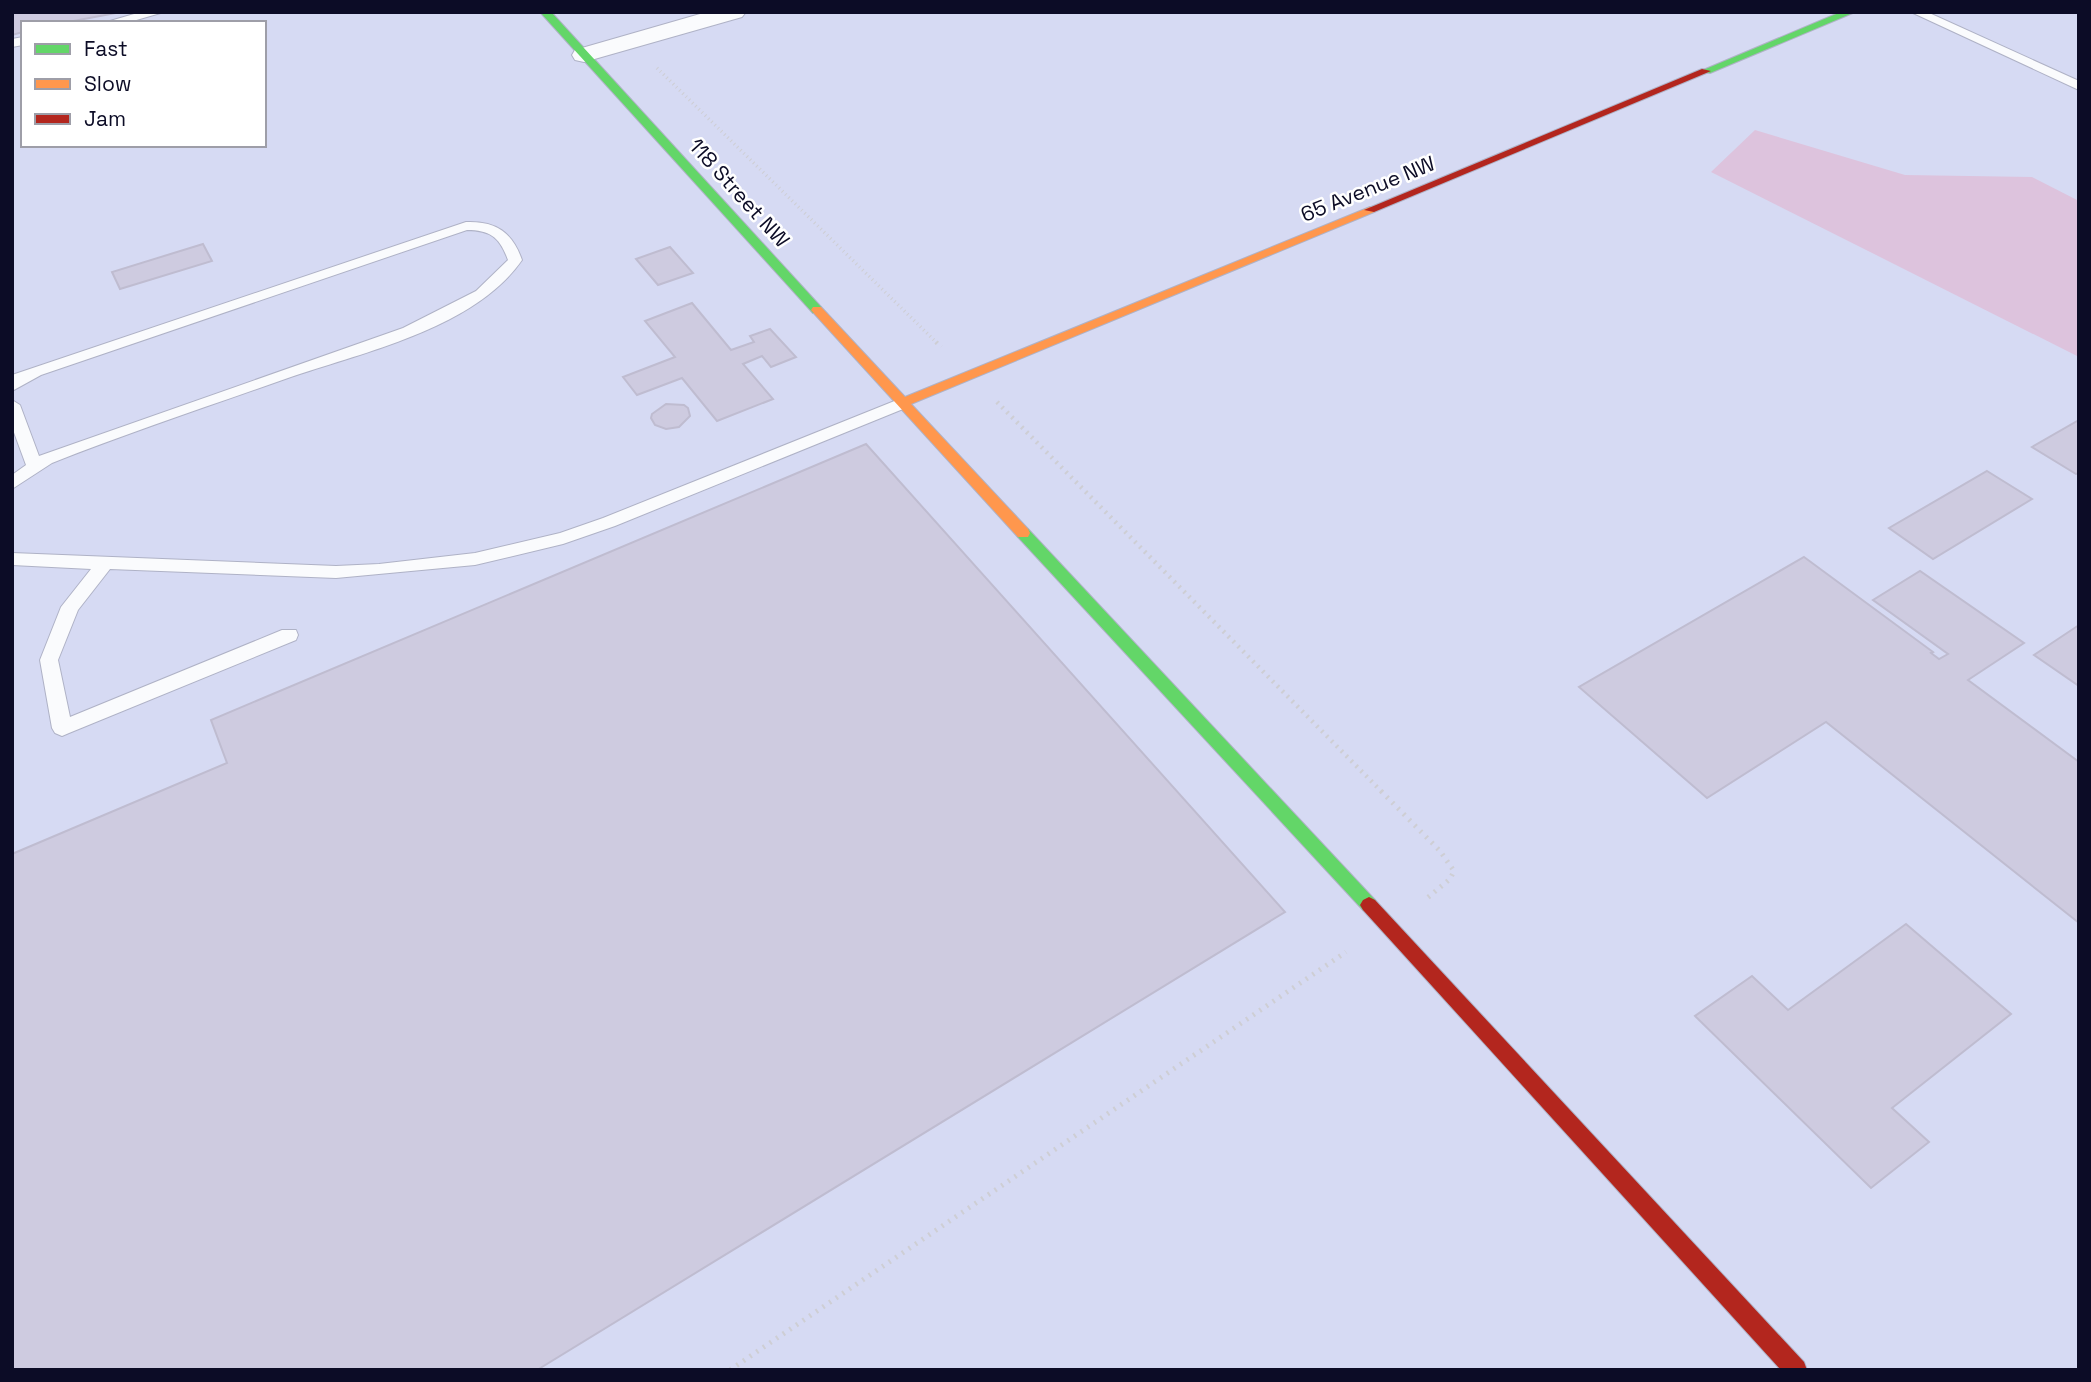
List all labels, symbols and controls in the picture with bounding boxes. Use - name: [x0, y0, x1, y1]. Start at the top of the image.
- legend: [21, 21, 266, 147]
- text: Fast: [84, 35, 128, 62]
- text: Slow: [84, 70, 132, 97]
- text: Jam: [84, 105, 126, 132]
- street label: 118 Street NW: [683, 132, 796, 253]
- street label: 65 Avenue NW: [1297, 149, 1439, 228]

